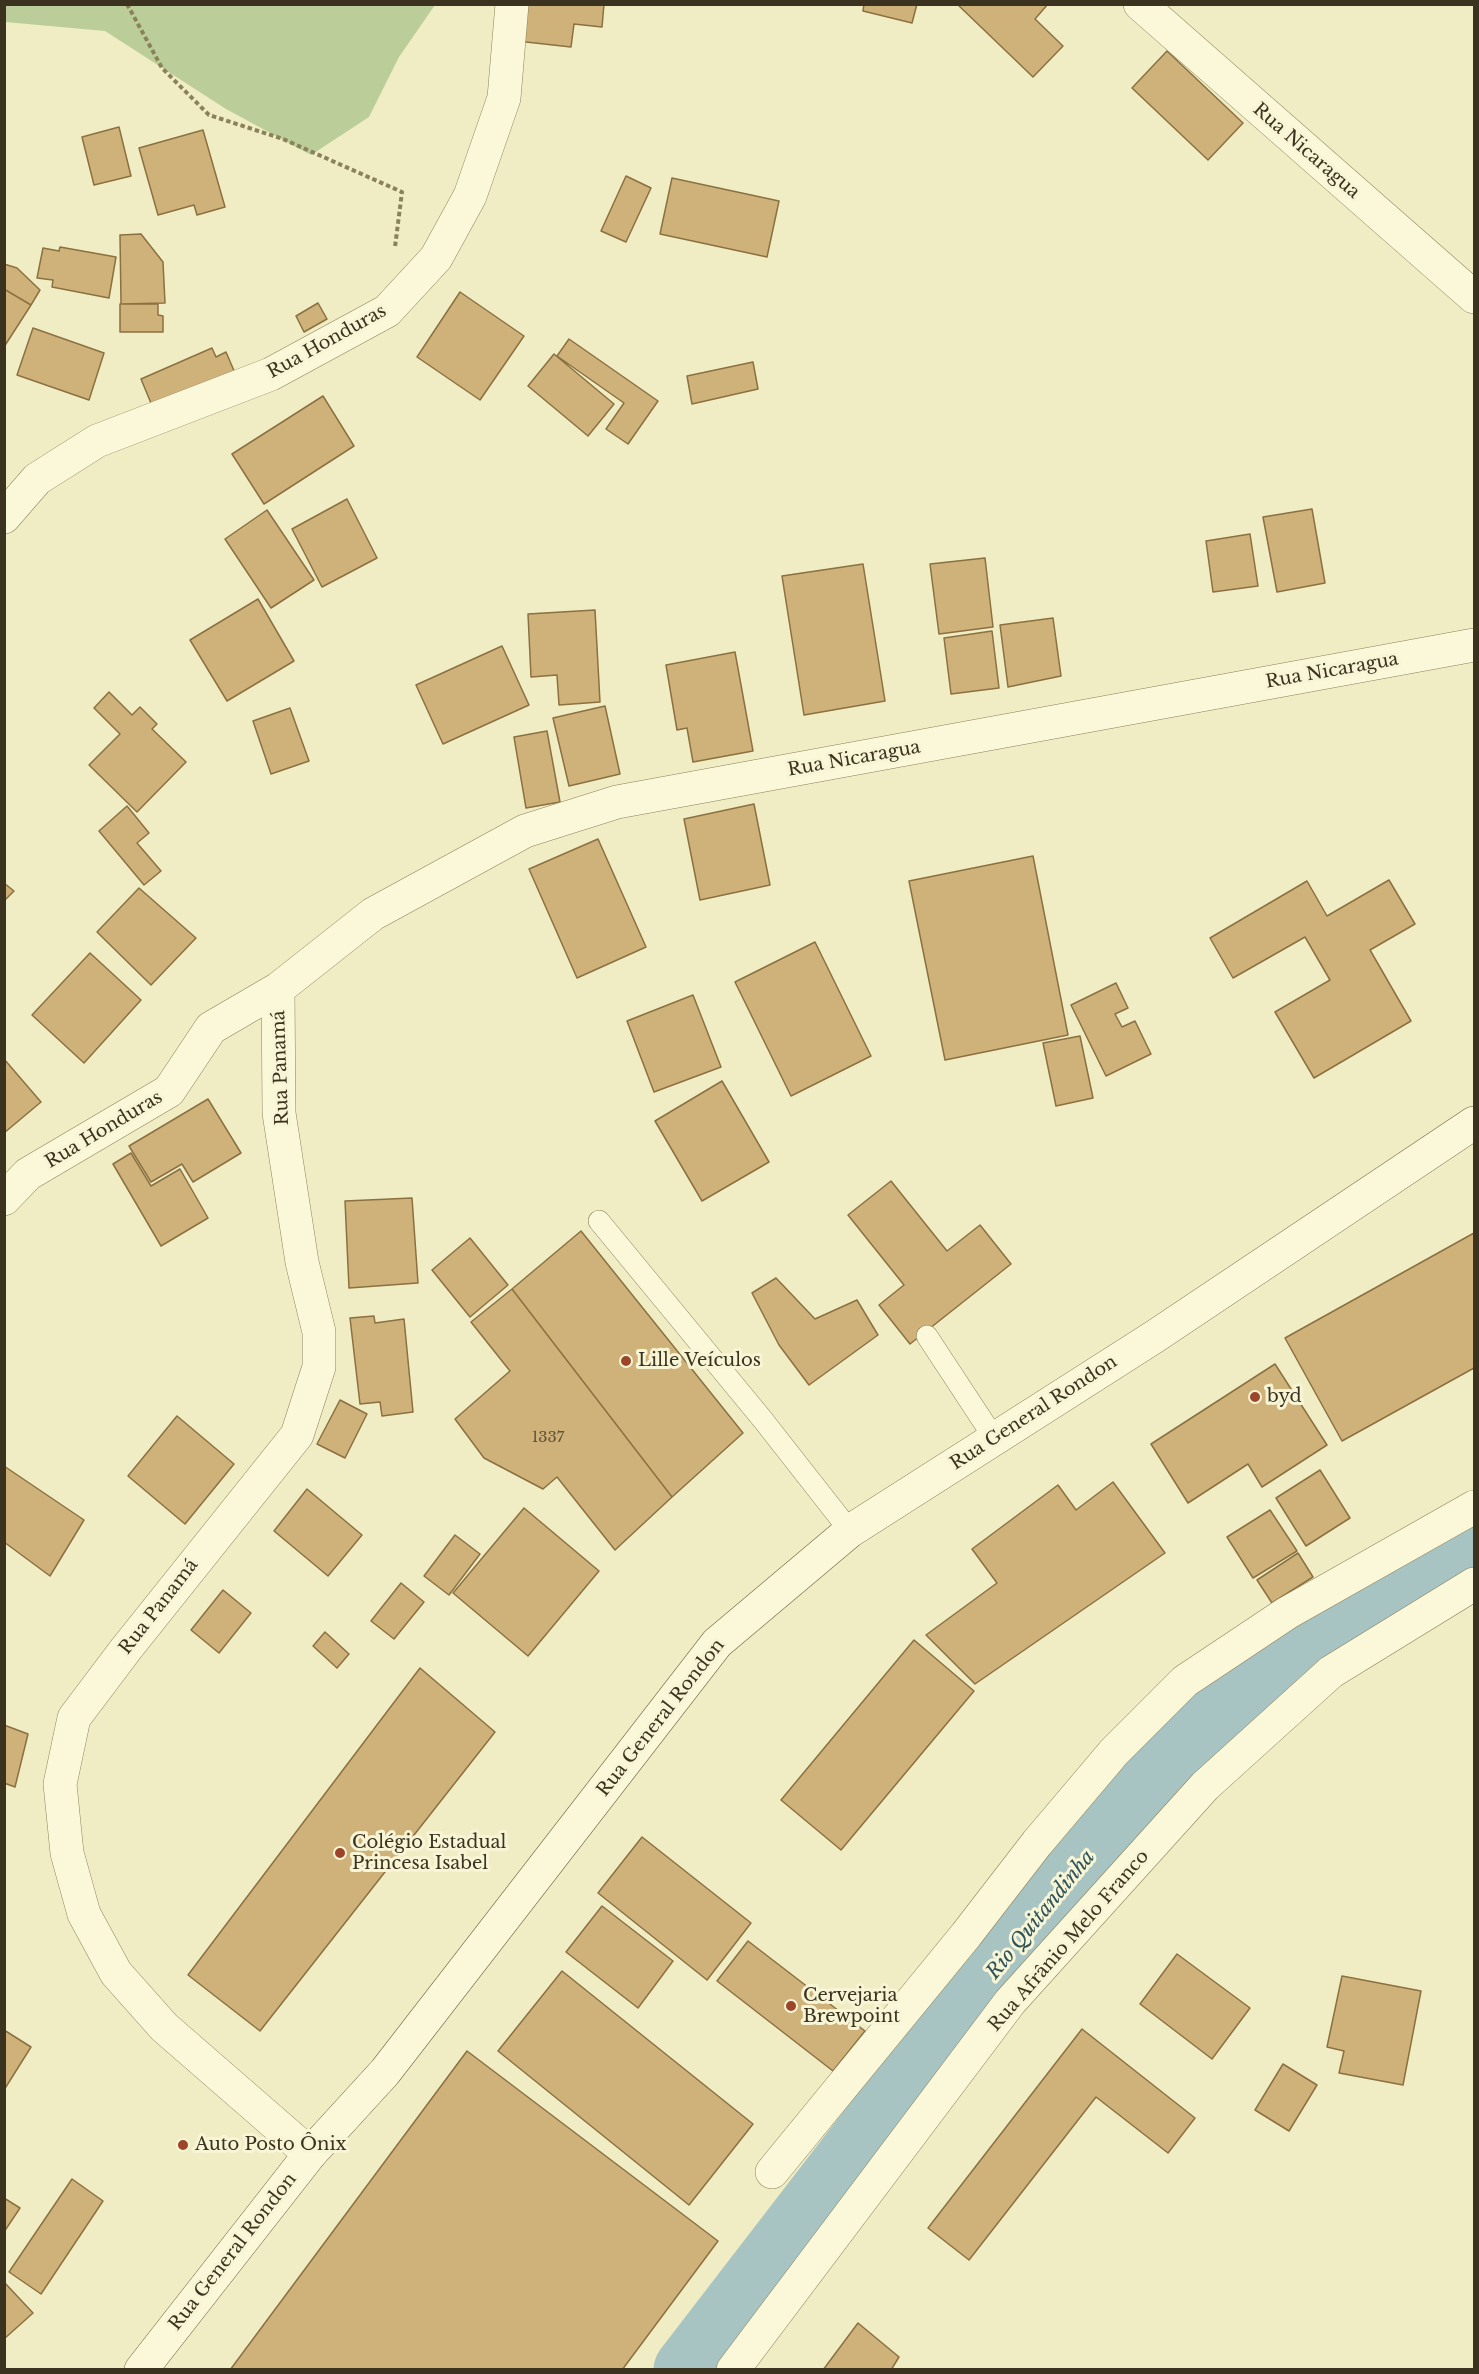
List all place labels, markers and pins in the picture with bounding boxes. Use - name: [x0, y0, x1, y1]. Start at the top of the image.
- place label: Lille Veículos: [638, 1350, 761, 1372]
- marker: Lille Veículos: [619, 1354, 633, 1368]
- place label: byd: [1267, 1386, 1302, 1408]
- marker: byd: [1248, 1390, 1262, 1404]
- place label: Colégio Estadual Princesa Isabel: [352, 1832, 506, 1874]
- marker: Colégio Estadual Princesa Isabel: [333, 1846, 347, 1860]
- place label: Cervejaria Brewpoint: [803, 1985, 900, 2028]
- marker: Cervejaria Brewpoint: [784, 1999, 798, 2013]
- place label: Auto Posto Ônix: [195, 2134, 347, 2156]
- marker: Auto Posto Ônix: [176, 2138, 190, 2152]

